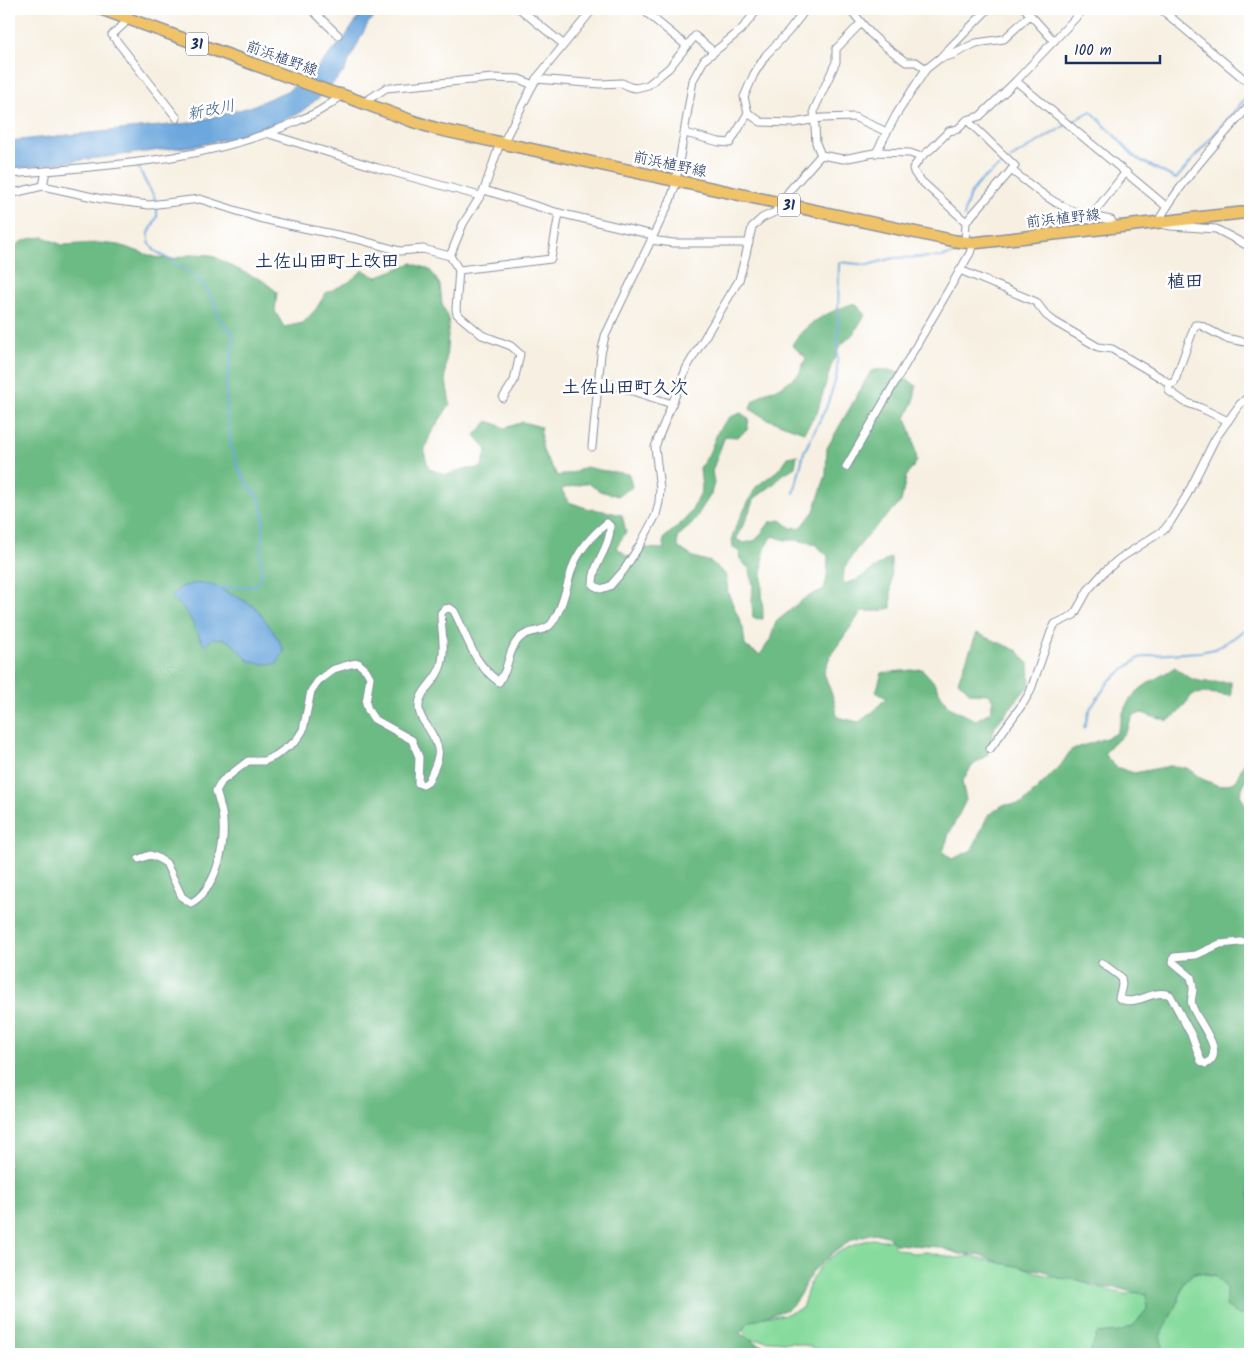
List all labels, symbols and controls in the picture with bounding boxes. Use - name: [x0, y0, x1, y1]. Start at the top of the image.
- scale bar: [1066, 32, 1160, 64]
- road number: 31: [186, 33, 208, 56]
- street label: 前浜植野線: [242, 35, 321, 83]
- text: 100 m: [1074, 39, 1112, 63]
- water label: 新改川: [185, 94, 237, 127]
- street label: 前浜植野線: [631, 145, 709, 185]
- road number: 31: [778, 194, 800, 216]
- street label: 前浜植野線: [1025, 203, 1102, 235]
- district label: 土佐山田町上改田: [255, 248, 399, 277]
- district label: 植田: [1167, 268, 1203, 297]
- district label: 土佐山田町久次: [562, 374, 688, 403]

